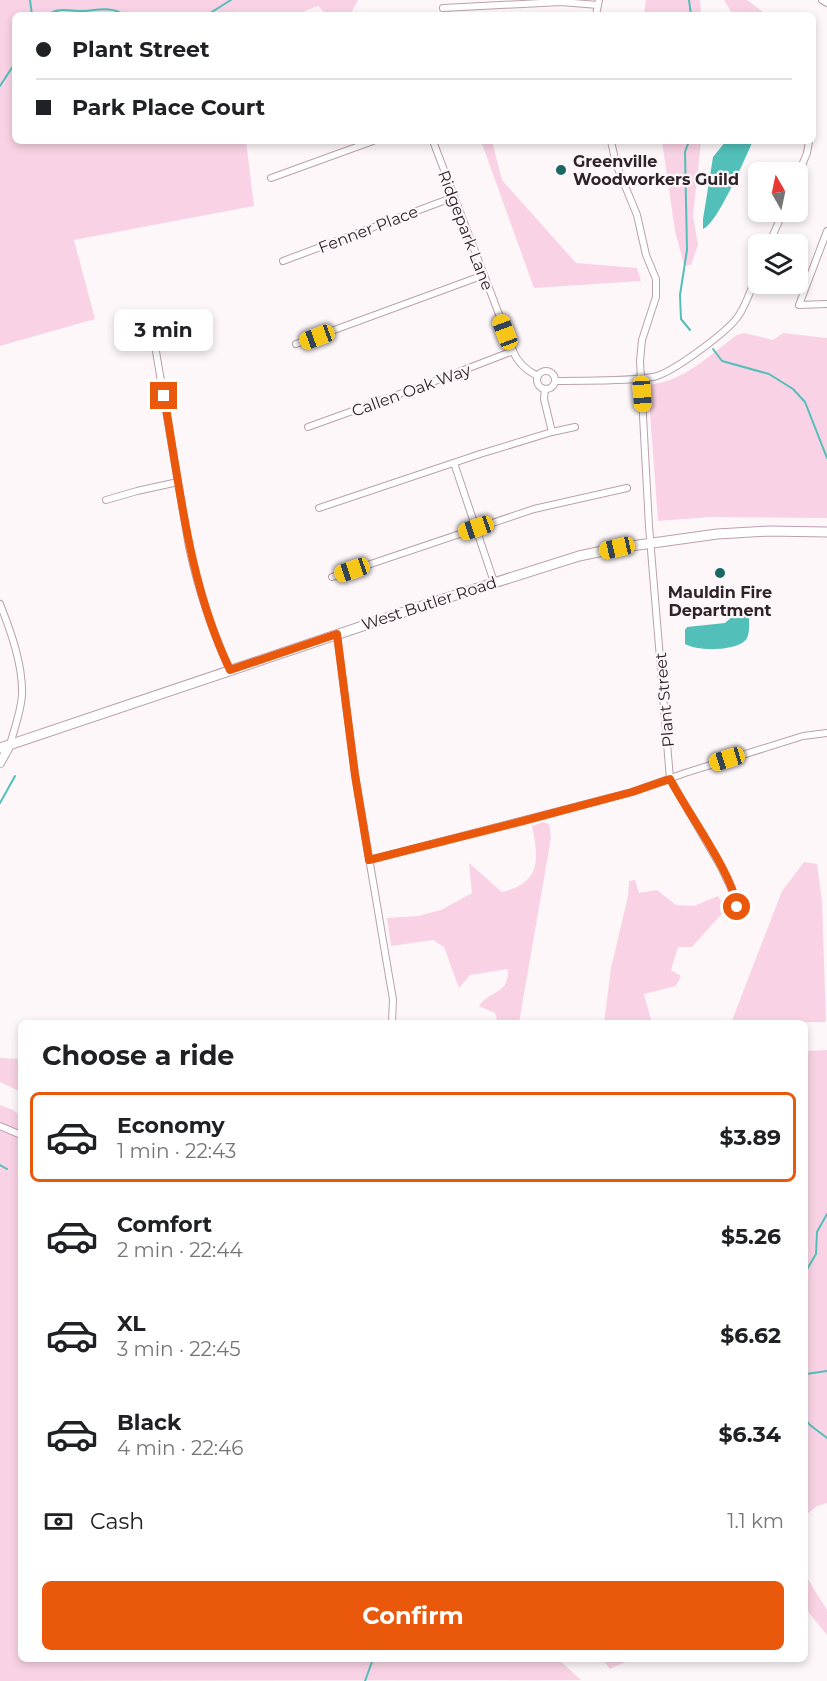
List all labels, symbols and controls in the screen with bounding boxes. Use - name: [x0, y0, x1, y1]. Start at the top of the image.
- text: Plant Street: [72, 36, 210, 63]
- text: Park Place Court: [72, 94, 265, 121]
- place label: Greenville Woodworkers Guild: [573, 152, 739, 189]
- north arrow: [748, 162, 808, 222]
- map controls: [748, 162, 808, 294]
- marker: Greenville Woodworkers Guild: [554, 163, 568, 177]
- street label: Ridgepark Lane: [434, 167, 497, 293]
- street label: Fenner Place: [316, 202, 421, 257]
- button: layers: [748, 234, 808, 294]
- callout: 3 min: [114, 309, 213, 351]
- car: [490, 312, 520, 352]
- text: 3 min: [134, 318, 193, 342]
- car: [297, 322, 337, 352]
- street label: Callen Oak Way: [349, 360, 474, 421]
- car: [632, 375, 652, 413]
- route end: [150, 382, 177, 409]
- car: [456, 514, 496, 542]
- car: [597, 535, 637, 561]
- car: [332, 556, 372, 584]
- marker: Mauldin Fire Department: [713, 566, 727, 580]
- street label: West Butler Road: [359, 573, 499, 634]
- place label: Mauldin Fire Department: [668, 583, 772, 620]
- street label: Plant Street: [651, 651, 678, 748]
- car: [707, 745, 747, 773]
- route start: [723, 893, 750, 920]
- text: Choose a ride: [42, 1039, 234, 1072]
- icon: car: [45, 1110, 99, 1164]
- text: Economy: [117, 1112, 225, 1139]
- text: $3.89: [720, 1124, 781, 1151]
- text: 1 min · 22:43: [117, 1139, 236, 1163]
- icon: car: [45, 1209, 99, 1263]
- text: Comfort: [117, 1211, 212, 1238]
- text: $5.26: [721, 1223, 781, 1250]
- text: 2 min · 22:44: [117, 1238, 243, 1262]
- icon: car: [45, 1308, 99, 1362]
- text: XL: [117, 1310, 146, 1337]
- text: $6.62: [720, 1322, 781, 1349]
- text: 3 min · 22:45: [117, 1337, 241, 1361]
- icon: car: [45, 1407, 99, 1461]
- text: Black: [117, 1409, 181, 1436]
- text: $6.34: [719, 1421, 781, 1448]
- text: 4 min · 22:46: [117, 1436, 243, 1460]
- icon: cash: [42, 1505, 75, 1538]
- text: Cash: [90, 1508, 144, 1535]
- text: 1.1 km: [727, 1509, 784, 1533]
- button: Confirm: [42, 1581, 784, 1650]

